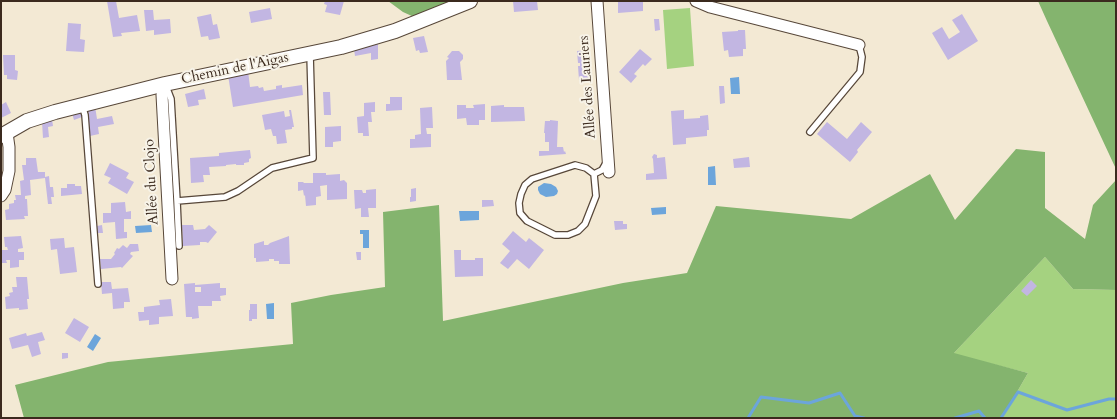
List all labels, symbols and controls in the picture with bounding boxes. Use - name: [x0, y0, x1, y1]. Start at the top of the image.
- street label: Allée des Lauriers: [576, 35, 600, 139]
- street label: Chemin de l'Aigas: [180, 49, 290, 89]
- street label: Allée du Clojo: [141, 139, 163, 225]

